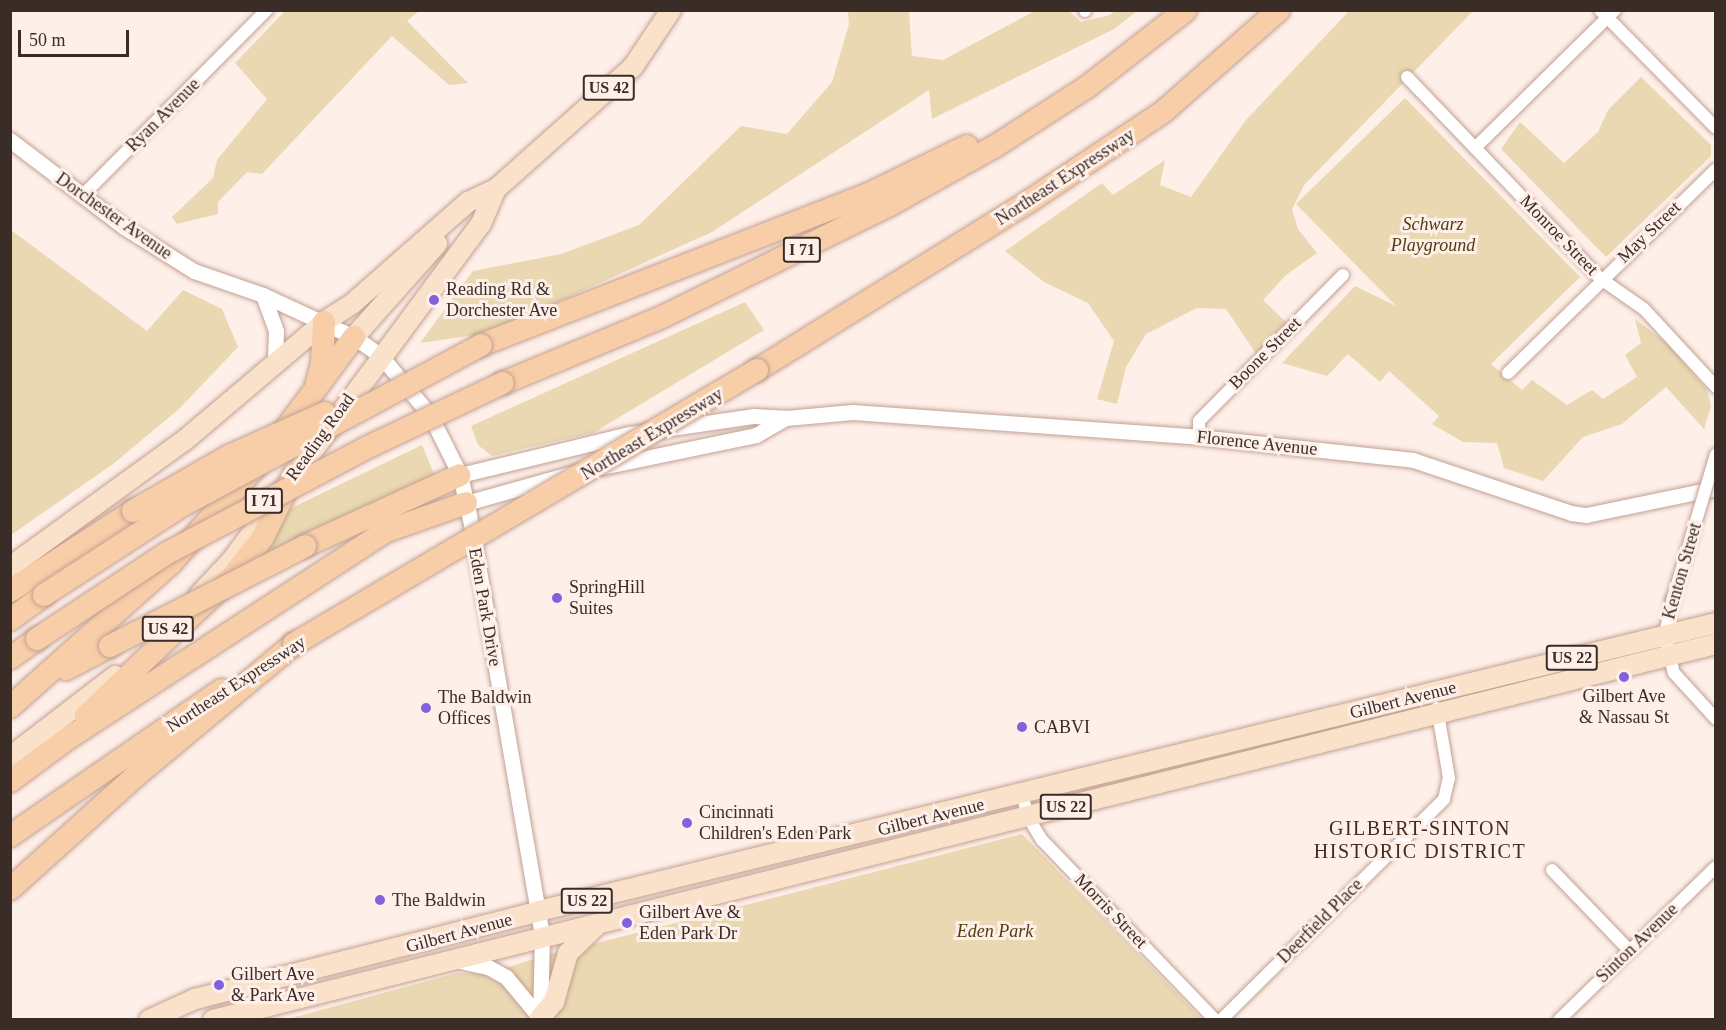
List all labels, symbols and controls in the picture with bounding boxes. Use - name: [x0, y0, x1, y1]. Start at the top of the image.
- scale bar: [21, 18, 132, 56]
- text: 50 m: [29, 30, 66, 50]
- street label: Ryan Avenue: [121, 73, 205, 157]
- road number: US 42: [582, 75, 636, 101]
- street label: Northeast Expressway: [991, 124, 1139, 230]
- street label: Dorchester Avenue: [51, 168, 177, 264]
- street label: Monroe Street: [1515, 190, 1603, 280]
- street label: May Street: [1613, 197, 1685, 267]
- park label: Schwarz Playground: [1391, 214, 1475, 256]
- road number: I 71: [782, 237, 822, 263]
- place label: Reading Rd & Dorchester Ave: [446, 279, 558, 322]
- marker: Reading Rd & Dorchester Ave: [427, 293, 441, 307]
- street label: Boone Street: [1224, 312, 1306, 394]
- street label: Northeast Expressway: [577, 383, 727, 485]
- street label: Reading Road: [281, 389, 359, 485]
- street label: Florence Avenue: [1195, 426, 1319, 460]
- road number: I 71: [244, 488, 284, 514]
- street label: Kenton Street: [1658, 520, 1706, 622]
- street label: Eden Park Drive: [464, 546, 506, 668]
- place label: SpringHill Suites: [569, 577, 645, 620]
- marker: SpringHill Suites: [550, 591, 564, 605]
- road number: US 42: [141, 616, 195, 642]
- street label: Northeast Expressway: [162, 631, 310, 737]
- road number: US 22: [1545, 645, 1599, 671]
- marker: Gilbert Ave & Nassau St: [1617, 670, 1631, 684]
- street label: Gilbert Avenue: [1347, 676, 1459, 724]
- place label: Gilbert Ave & Nassau St: [1579, 686, 1669, 728]
- place label: The Baldwin Offices: [438, 687, 531, 730]
- marker: The Baldwin Offices: [419, 701, 433, 715]
- place label: CABVI: [1034, 716, 1090, 738]
- marker: CABVI: [1015, 720, 1029, 734]
- street label: Gilbert Avenue: [875, 793, 987, 841]
- road number: US 22: [1039, 794, 1093, 820]
- place label: Cincinnati Children's Eden Park: [699, 802, 851, 844]
- marker: Cincinnati Children's Eden Park: [680, 816, 694, 830]
- district label: GILBERT-SINTON HISTORIC DISTRICT: [1314, 816, 1526, 863]
- street label: Morris Street: [1070, 869, 1152, 953]
- street label: Deerfield Place: [1273, 874, 1367, 968]
- road number: US 22: [560, 888, 614, 914]
- place label: The Baldwin: [392, 889, 485, 911]
- marker: The Baldwin: [373, 893, 387, 907]
- street label: Sinton Avenue: [1591, 898, 1683, 988]
- place label: Gilbert Ave & Eden Park Dr: [639, 902, 742, 944]
- street label: Gilbert Avenue: [403, 908, 515, 958]
- marker: Gilbert Ave & Eden Park Dr: [620, 916, 634, 930]
- park label: Eden Park: [957, 920, 1033, 942]
- place label: Gilbert Ave & Park Ave: [231, 964, 316, 1006]
- marker: Gilbert Ave & Park Ave: [212, 978, 226, 992]

